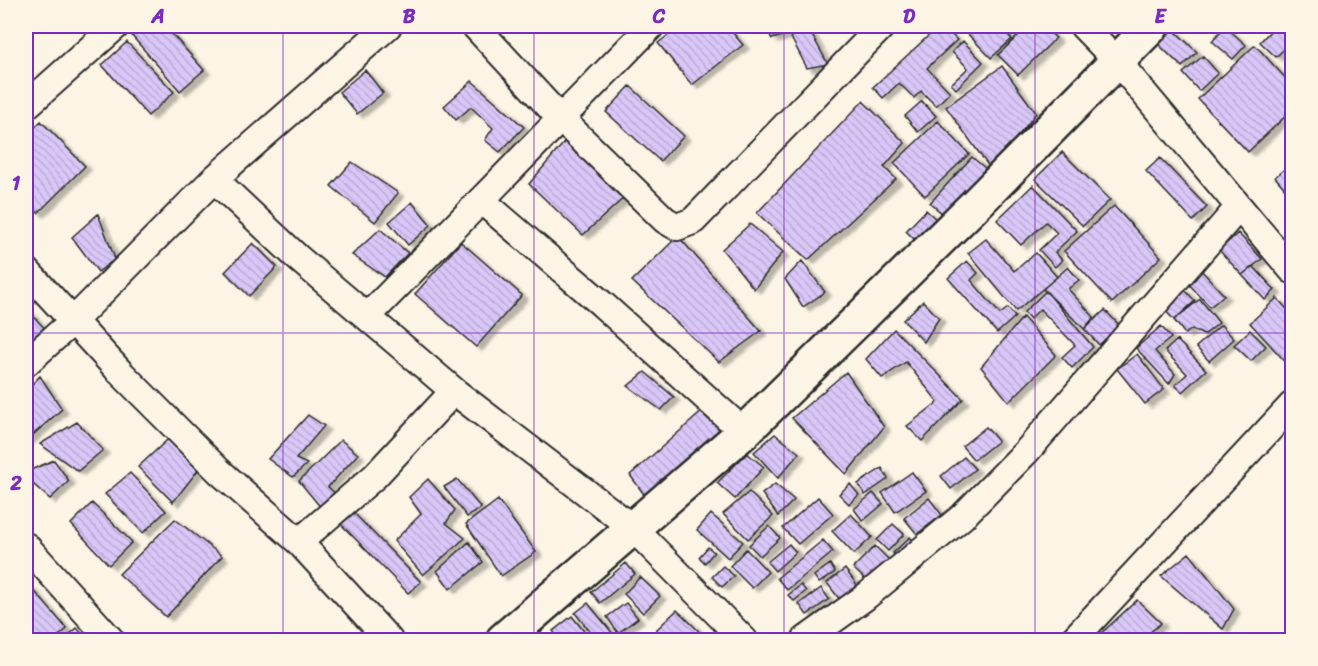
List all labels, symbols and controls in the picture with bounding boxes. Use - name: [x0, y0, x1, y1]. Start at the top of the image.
- text: A: [150, 0, 165, 34]
- text: B: [403, 0, 416, 34]
- text: C: [652, 0, 666, 34]
- text: D: [903, 0, 916, 34]
- text: E: [1154, 0, 1167, 34]
- text: 1: [12, 166, 21, 201]
- text: 2: [9, 466, 22, 501]

